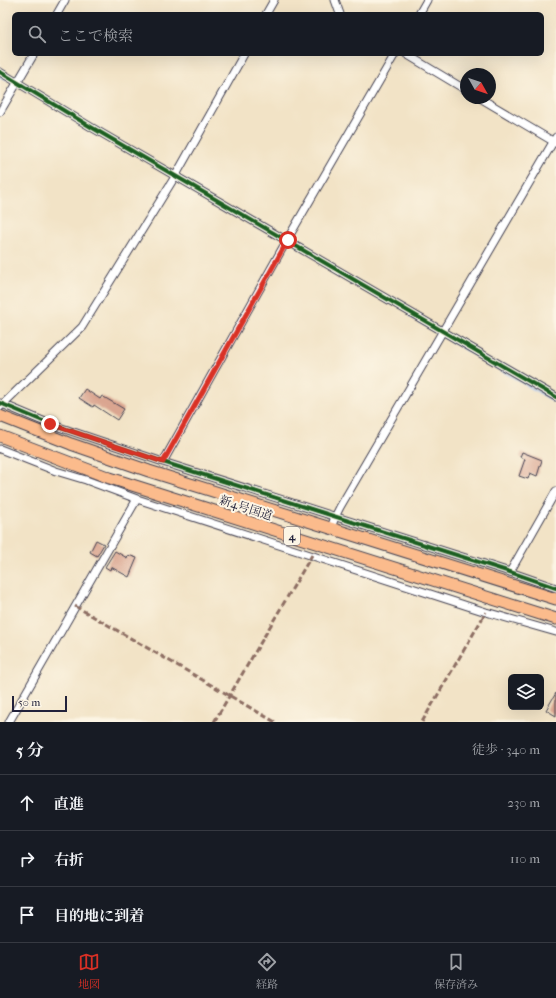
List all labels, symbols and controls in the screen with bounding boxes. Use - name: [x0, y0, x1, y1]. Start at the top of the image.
- search box: [12, 12, 544, 56]
- icon: search: [26, 23, 48, 45]
- text: ここで検索: [58, 27, 133, 45]
- north arrow: [460, 68, 496, 104]
- route start: [279, 231, 297, 249]
- route end: [41, 415, 59, 433]
- street label: 新4号国道: [218, 493, 274, 523]
- road number: 4: [284, 527, 300, 545]
- map controls: [508, 674, 544, 710]
- button: layers: [508, 674, 544, 710]
- scale bar: [12, 694, 67, 713]
- text: 50 m: [18, 696, 40, 709]
- text: 5 分: [16, 740, 44, 760]
- text: 徒歩 · 340 m: [472, 742, 540, 757]
- icon: ahead: [16, 792, 38, 814]
- text: 直進: [54, 795, 84, 813]
- text: 230 m: [507, 795, 540, 810]
- icon: right: [16, 848, 38, 870]
- text: 右折: [54, 851, 84, 869]
- text: 110 m: [510, 851, 540, 866]
- icon: arrive: [16, 904, 38, 926]
- text: 目的地に到着: [54, 907, 144, 925]
- tab: 地図: [78, 951, 100, 991]
- tab: 経路: [256, 951, 278, 991]
- tab: 保存済み: [434, 951, 478, 991]

